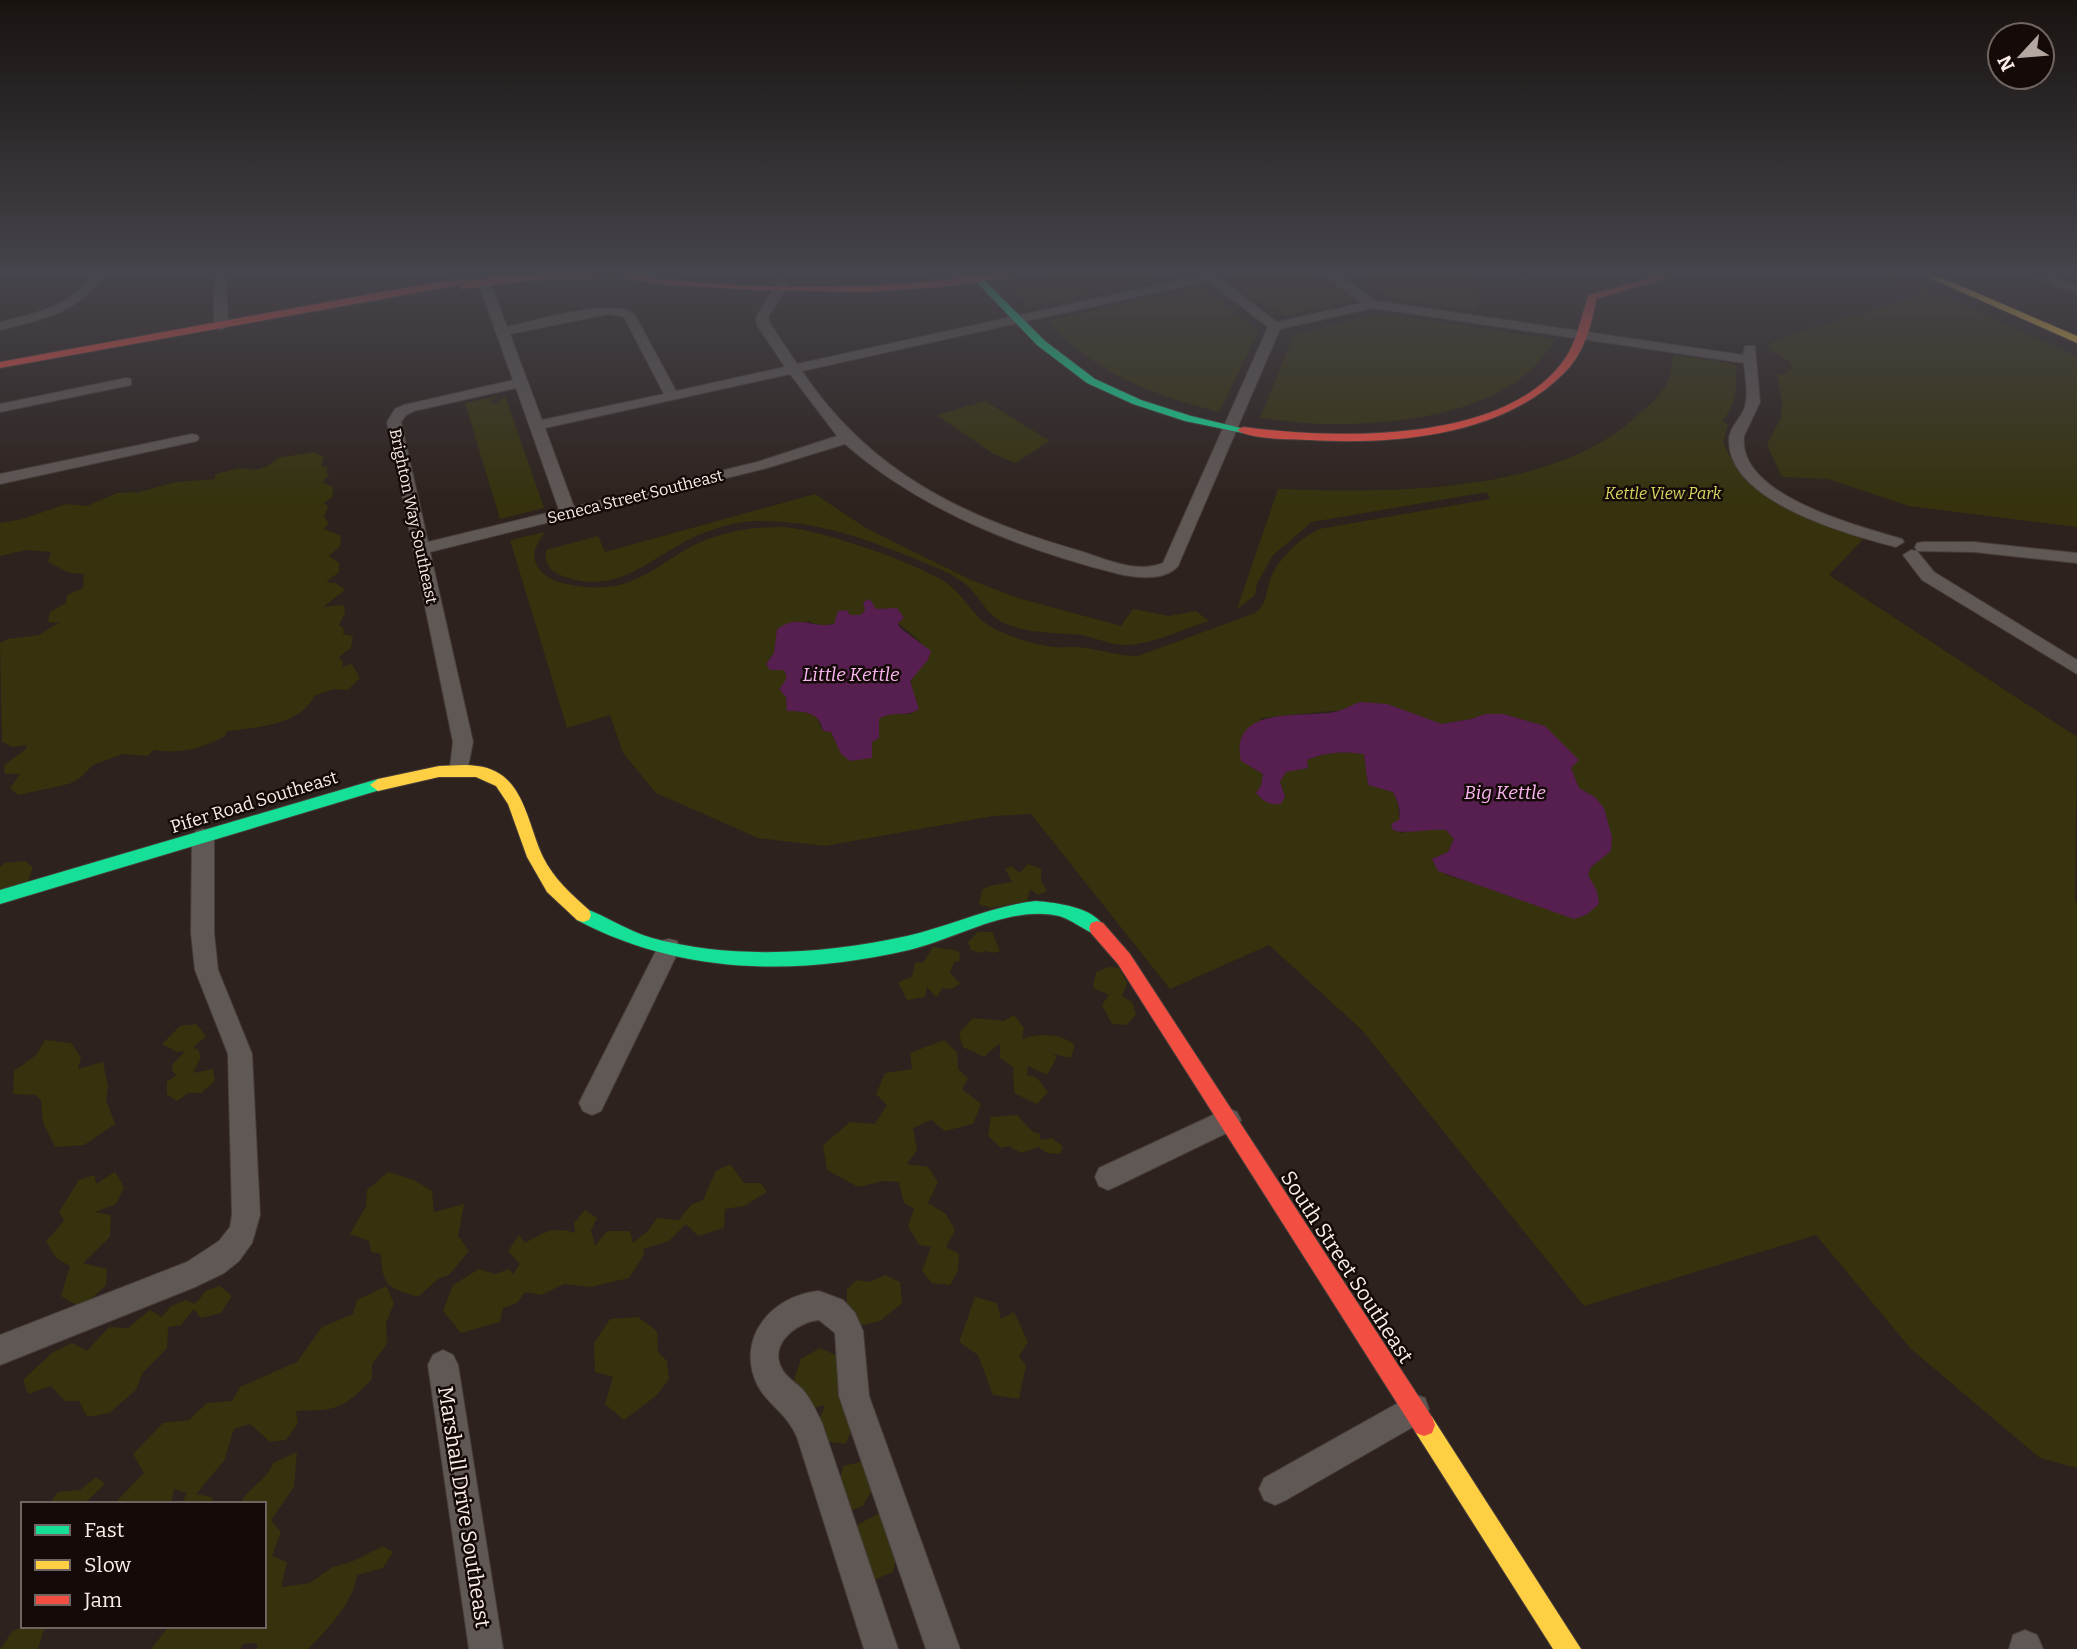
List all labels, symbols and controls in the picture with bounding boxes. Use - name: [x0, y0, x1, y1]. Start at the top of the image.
- north arrow: [1986, 21, 2056, 91]
- text: N: [1992, 51, 2020, 75]
- street label: Brighton Way Southeast: [386, 427, 441, 606]
- street label: Seneca Street Southeast: [545, 465, 725, 528]
- park label: Kettle View Park: [1605, 484, 1722, 503]
- water label: Little Kettle: [802, 663, 900, 686]
- street label: Pifer Road Southeast: [168, 766, 341, 838]
- water label: Big Kettle: [1464, 781, 1546, 804]
- street label: South Street Southeast: [1275, 1166, 1419, 1368]
- street label: Marshall Drive Southeast: [432, 1384, 496, 1630]
- legend: [21, 1502, 266, 1628]
- text: Fast: [84, 1517, 125, 1543]
- text: Slow: [84, 1552, 131, 1578]
- text: Jam: [83, 1587, 122, 1613]

